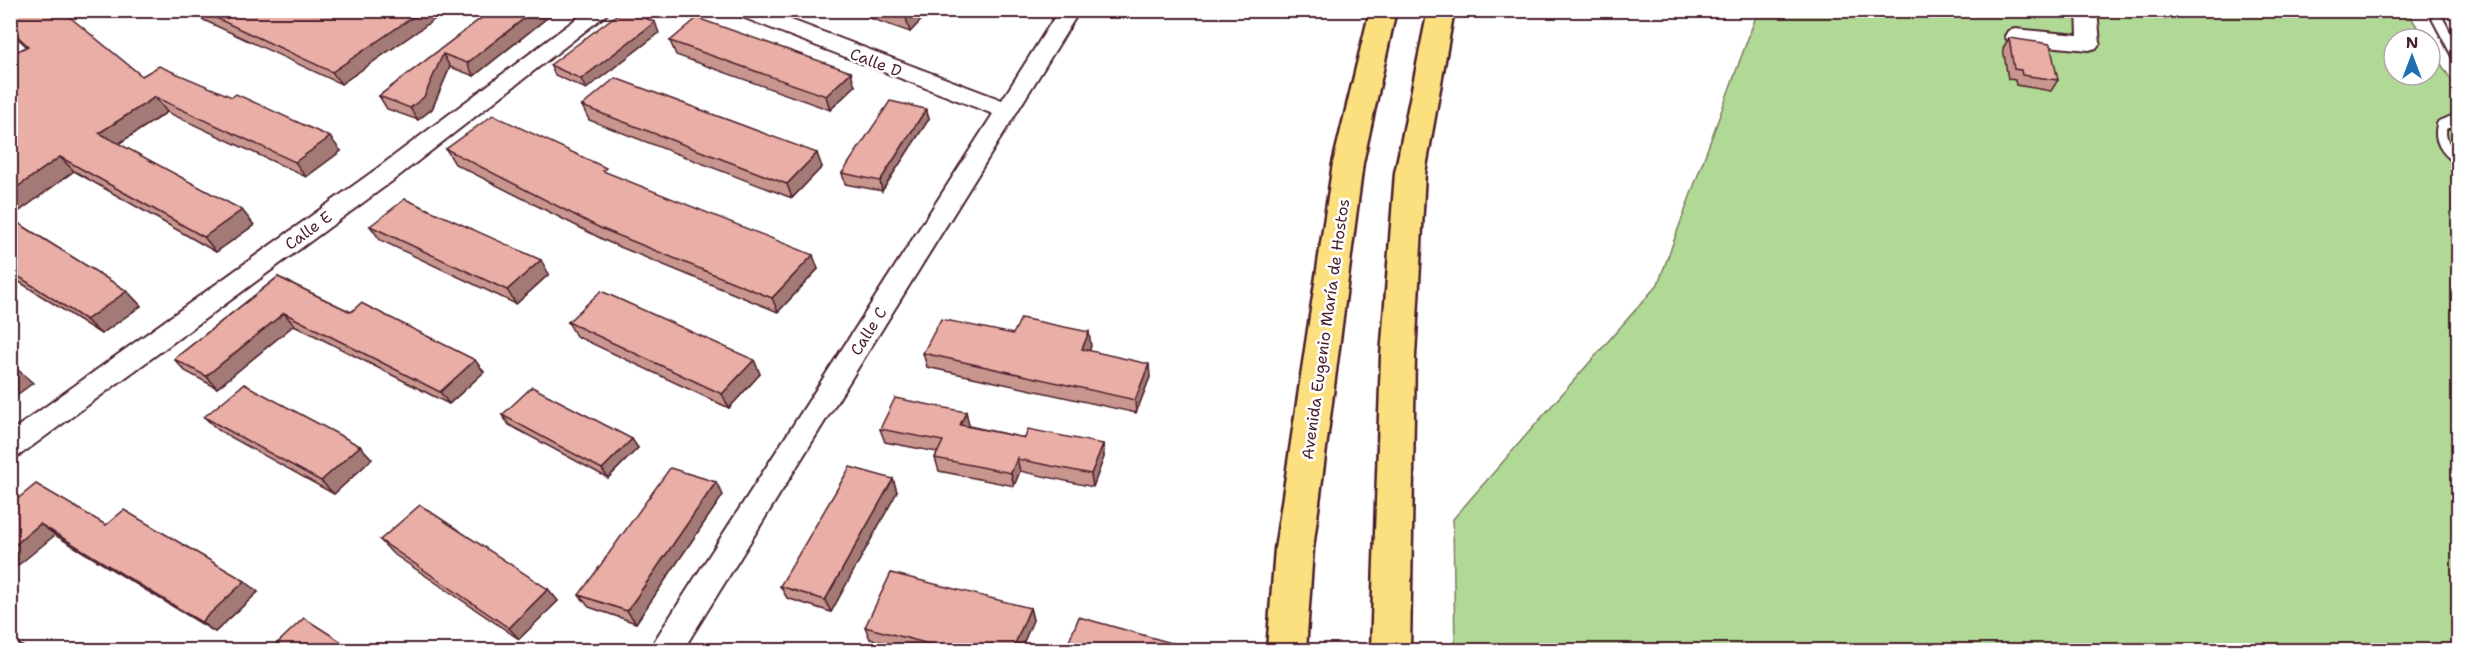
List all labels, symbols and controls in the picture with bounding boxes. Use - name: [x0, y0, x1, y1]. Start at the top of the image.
- north arrow: [2382, 27, 2442, 87]
- text: N: [2406, 32, 2418, 53]
- street label: Calle D: [847, 43, 905, 82]
- street label: Avenida Eugenio María de Hostos: [1297, 197, 1354, 461]
- street label: Calle E: [280, 206, 336, 255]
- street label: Calle C: [845, 303, 892, 359]

